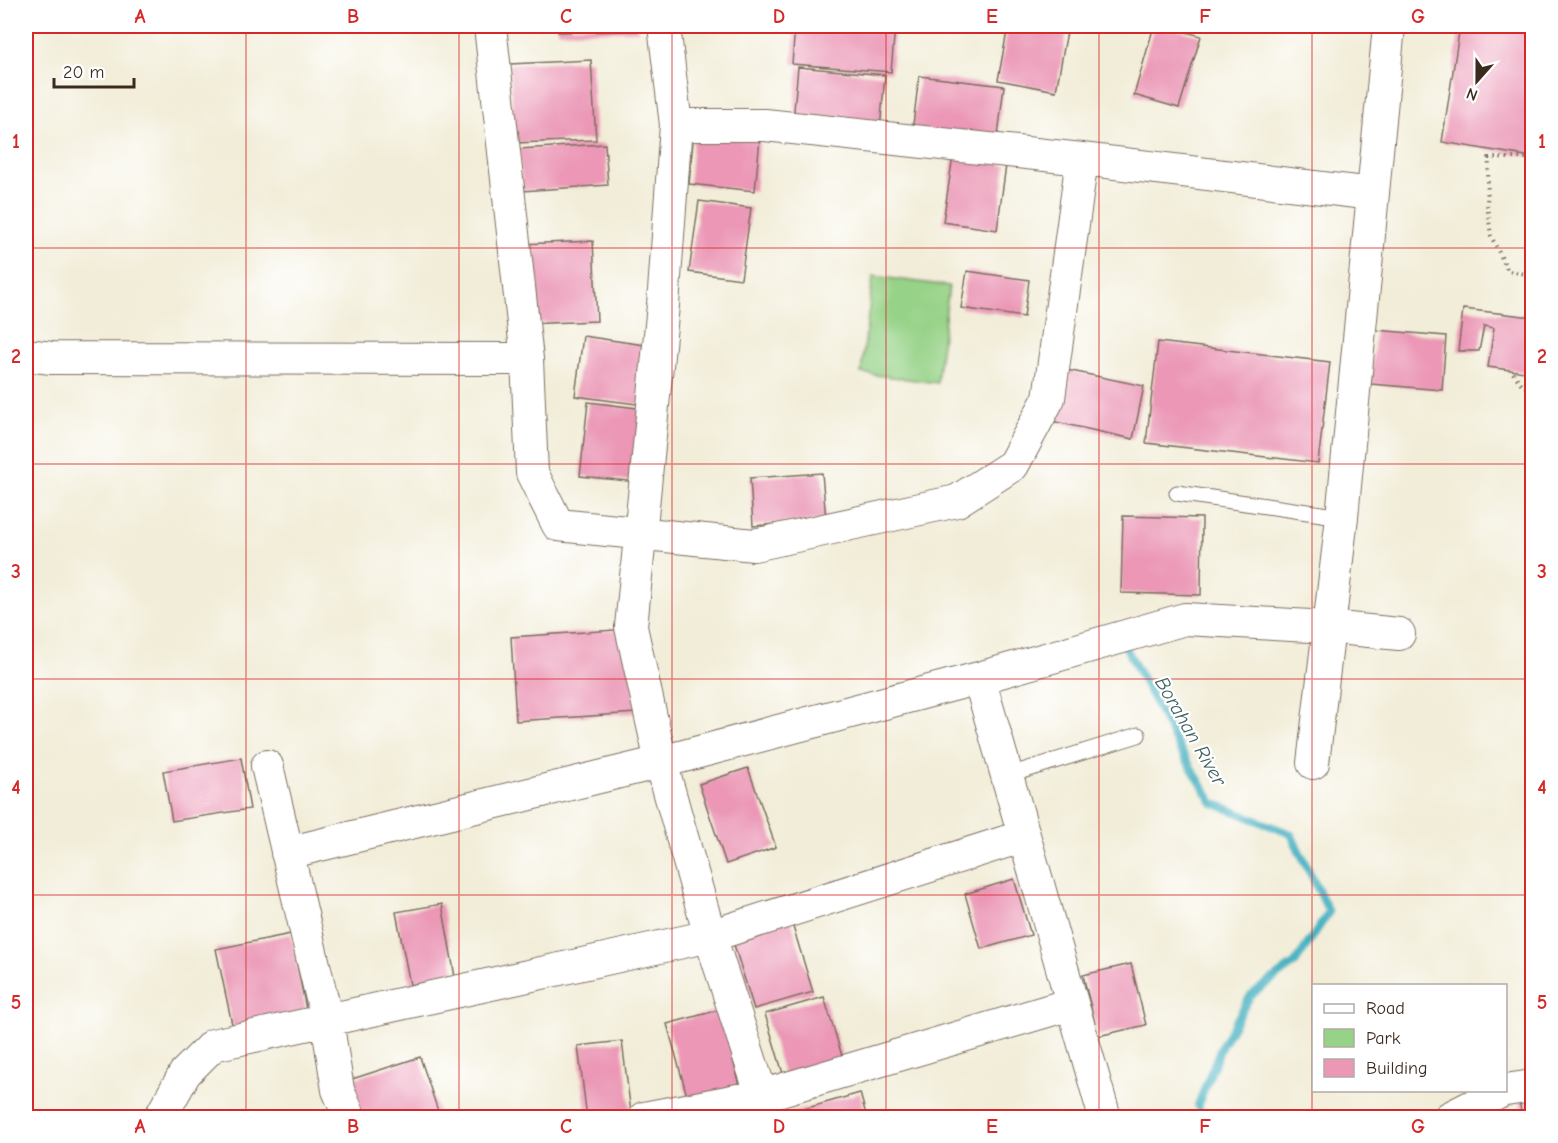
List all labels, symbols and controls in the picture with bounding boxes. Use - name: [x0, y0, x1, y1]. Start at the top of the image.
- text: A: [134, 5, 146, 28]
- text: B: [347, 5, 359, 28]
- text: C: [560, 5, 572, 28]
- text: D: [773, 5, 785, 28]
- text: E: [986, 5, 998, 28]
- text: F: [1199, 5, 1211, 28]
- text: G: [1411, 5, 1425, 28]
- scale bar: [54, 51, 134, 89]
- north arrow: [1447, 51, 1507, 111]
- text: 20 m: [63, 62, 104, 83]
- text: N: [1464, 84, 1480, 104]
- text: 1: [12, 130, 20, 153]
- text: 1: [1538, 130, 1546, 153]
- text: 2: [11, 345, 21, 368]
- text: 2: [1537, 345, 1547, 368]
- text: 3: [11, 560, 21, 583]
- text: 3: [1537, 560, 1547, 583]
- water label: Borahan River: [1150, 673, 1232, 791]
- text: 4: [11, 776, 21, 799]
- text: 4: [1537, 776, 1547, 799]
- legend: [1312, 984, 1507, 1092]
- text: 5: [11, 991, 21, 1014]
- text: 5: [1537, 991, 1547, 1014]
- text: Road: [1366, 998, 1405, 1019]
- text: Park: [1366, 1028, 1401, 1049]
- text: Building: [1366, 1058, 1428, 1079]
- text: A: [134, 1115, 146, 1138]
- text: B: [347, 1115, 359, 1138]
- text: C: [560, 1115, 572, 1138]
- text: D: [773, 1115, 785, 1138]
- text: E: [986, 1115, 998, 1138]
- text: F: [1199, 1115, 1211, 1138]
- text: G: [1411, 1115, 1425, 1138]

